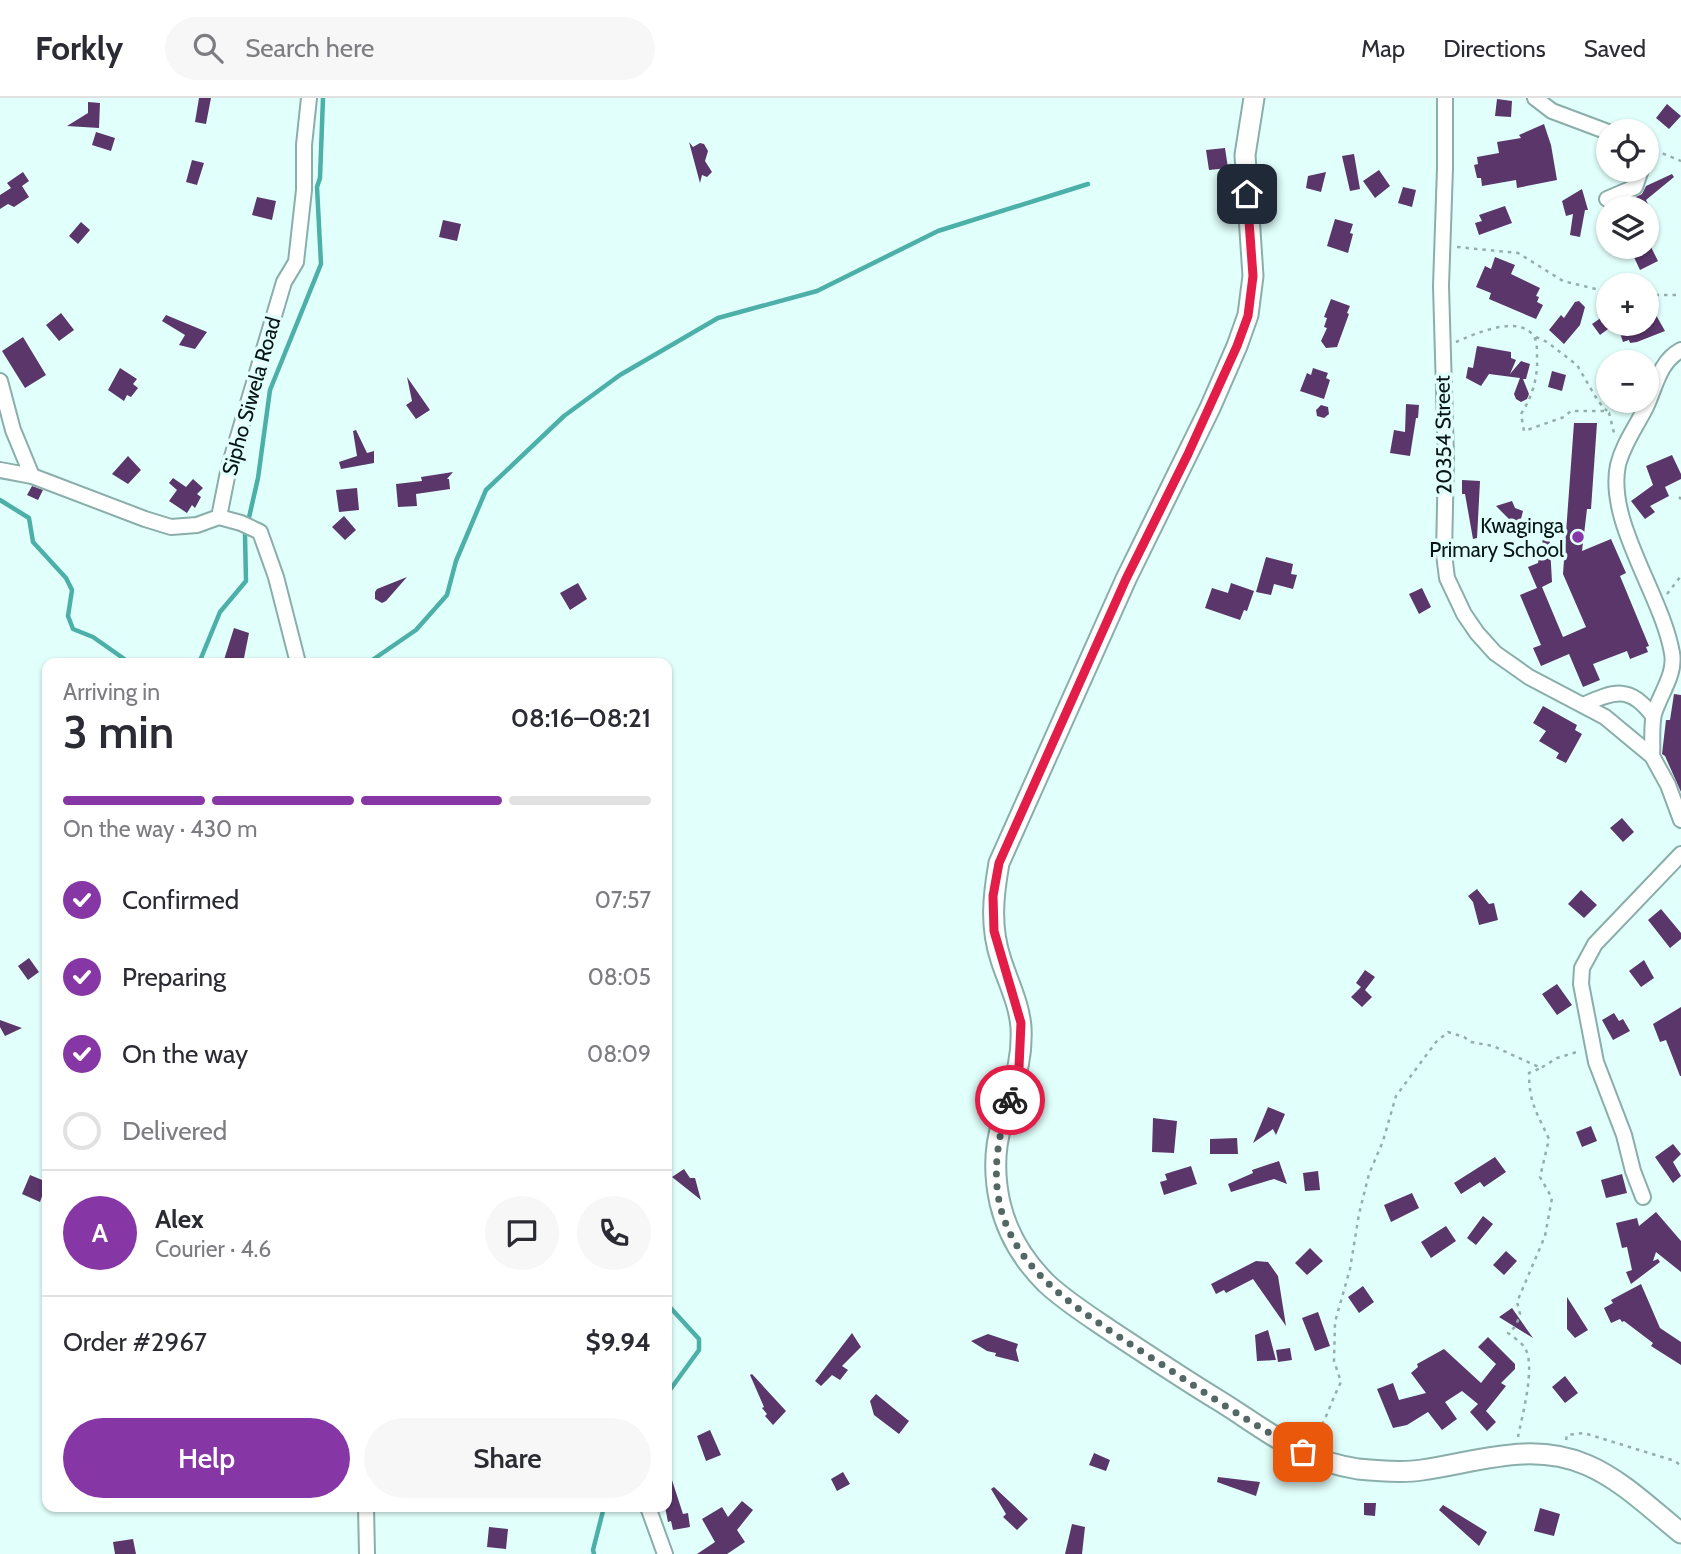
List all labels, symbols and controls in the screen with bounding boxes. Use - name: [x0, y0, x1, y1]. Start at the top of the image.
- search box: [165, 17, 655, 80]
- text: Forkly: [35, 28, 123, 68]
- icon: search: [189, 29, 227, 67]
- text: Search here: [245, 32, 374, 64]
- text: Map: [1361, 34, 1405, 63]
- text: Directions: [1443, 34, 1546, 63]
- text: Saved: [1584, 34, 1646, 63]
- map controls: [1596, 119, 1659, 413]
- button: locate: [1596, 119, 1659, 182]
- pin: [1217, 164, 1277, 224]
- icon: home: [1228, 175, 1266, 213]
- button: layers: [1596, 196, 1659, 259]
- button: +: [1596, 273, 1659, 336]
- street label: Sipho Siwela Road: [216, 314, 286, 478]
- button: −: [1596, 350, 1659, 413]
- street label: 20354 Street: [1429, 375, 1457, 495]
- place label: Kwaginga Primary School: [1429, 513, 1564, 562]
- marker: Kwaginga Primary School: [1570, 529, 1586, 545]
- text: Arriving in: [63, 678, 160, 706]
- text: 08:16–08:21: [511, 702, 651, 734]
- text: 3 min: [63, 704, 174, 760]
- text: On the way · 430 m: [63, 815, 258, 843]
- icon: check: [63, 881, 101, 919]
- text: Confirmed: [122, 884, 239, 916]
- text: 07:57: [595, 886, 651, 914]
- icon: check: [63, 958, 101, 996]
- text: Preparing: [122, 961, 226, 993]
- text: 08:05: [588, 963, 651, 991]
- icon: check: [63, 1035, 101, 1073]
- text: On the way: [122, 1038, 248, 1070]
- text: 08:09: [587, 1040, 651, 1068]
- courier: [975, 1065, 1045, 1135]
- icon: bike: [991, 1081, 1029, 1119]
- text: Delivered: [122, 1115, 227, 1147]
- button: chat: [485, 1196, 559, 1270]
- button: phone: [577, 1196, 651, 1270]
- text: Alex: [155, 1203, 204, 1235]
- text: A: [92, 1217, 108, 1249]
- text: Courier · 4.6: [155, 1235, 271, 1263]
- text: Order #2967: [63, 1326, 207, 1358]
- text: $9.94: [586, 1326, 651, 1358]
- button: Help: [63, 1418, 350, 1498]
- button: Share: [364, 1418, 651, 1498]
- pin: [1273, 1422, 1333, 1482]
- icon: bag: [1284, 1433, 1322, 1471]

